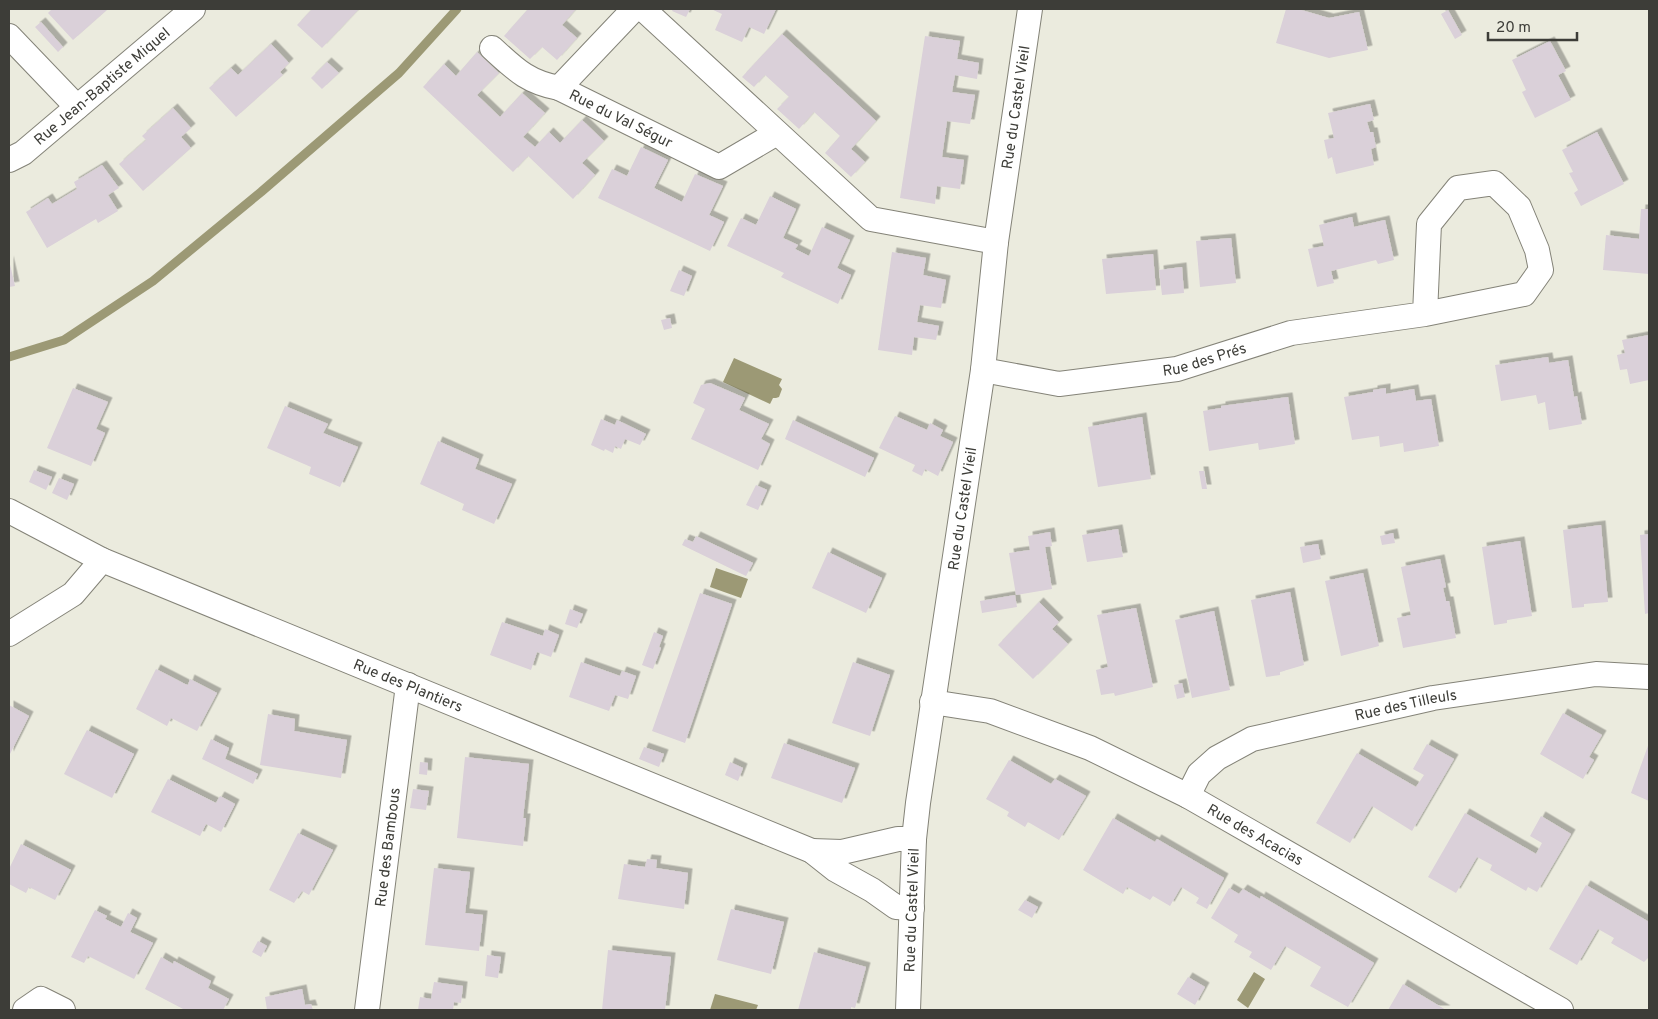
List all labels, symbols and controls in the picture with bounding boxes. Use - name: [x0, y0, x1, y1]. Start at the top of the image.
- scale bar: [1488, 10, 1577, 42]
- text: 20 m: [1496, 19, 1531, 38]
- street label: Rue Jean-Baptiste Miquel: [31, 24, 175, 150]
- street label: Rue du Castel Vieil: [999, 44, 1036, 170]
- street label: Rue du Val Ségur: [565, 86, 675, 154]
- street label: Rue des Prés: [1162, 340, 1249, 382]
- street label: Rue du Castel Vieil: [945, 446, 982, 572]
- street label: Rue des Plantiers: [350, 656, 465, 718]
- street label: Rue des Tilleuls: [1353, 687, 1458, 726]
- street label: Rue des Bambous: [372, 787, 406, 908]
- street label: Rue des Acacias: [1203, 801, 1306, 871]
- street label: Rue du Castel Vieil: [901, 848, 925, 973]

